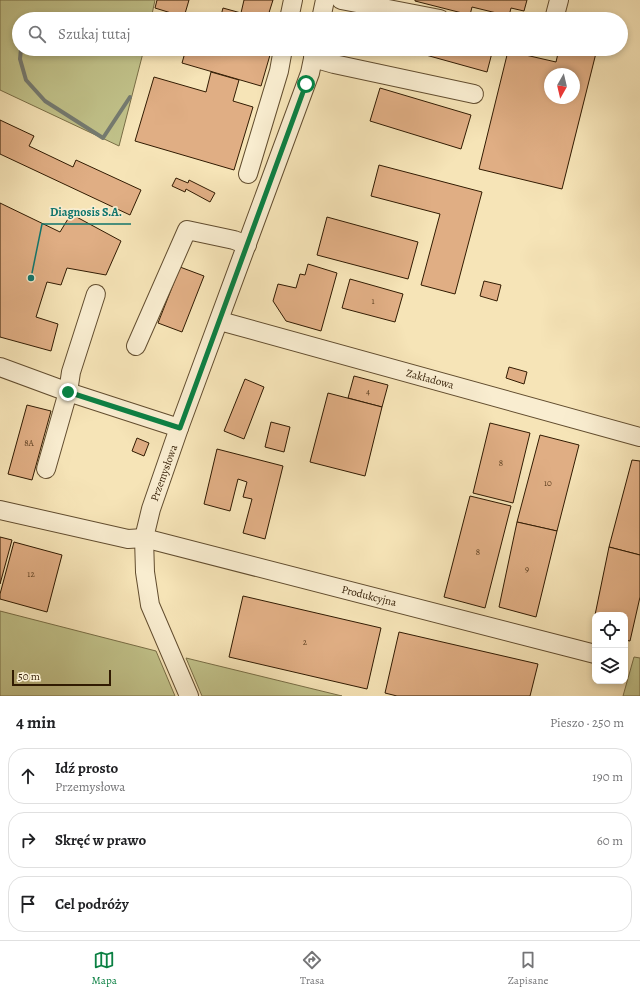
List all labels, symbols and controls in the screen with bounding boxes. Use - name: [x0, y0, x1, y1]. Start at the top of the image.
- search box: [12, 12, 628, 56]
- icon: search: [26, 23, 48, 45]
- text: Szukaj tutaj: [58, 24, 131, 44]
- north arrow: [544, 68, 580, 104]
- route start: [297, 75, 315, 93]
- callout: Diagnosis S.A.: [42, 200, 131, 224]
- text: Diagnosis S.A.: [50, 204, 122, 220]
- house number: 1: [371, 295, 375, 307]
- street label: Zakładowa: [404, 365, 456, 393]
- route end: [59, 383, 77, 401]
- house number: 4: [366, 385, 370, 397]
- house number: 8A: [24, 437, 35, 449]
- street label: Przemysłowa: [147, 442, 182, 503]
- house number: 8: [499, 457, 503, 469]
- house number: 10: [544, 477, 552, 489]
- house number: 8: [476, 546, 480, 558]
- house number: 9: [525, 563, 529, 575]
- house number: 12: [27, 568, 35, 580]
- street label: Produkcyjna: [340, 582, 399, 610]
- map controls: [592, 612, 628, 684]
- button: locate: [592, 612, 628, 648]
- house number: 2: [303, 636, 308, 648]
- button: layers: [592, 648, 628, 684]
- scale bar: [12, 668, 111, 687]
- text: 50 m: [18, 669, 40, 684]
- text: 4 min: [16, 711, 56, 734]
- text: Pieszo · 250 m: [550, 714, 624, 731]
- text: Idź prosto: [55, 758, 118, 778]
- icon: ahead: [17, 765, 39, 787]
- text: 190 m: [592, 768, 623, 785]
- text: Przemysłowa: [55, 778, 125, 795]
- icon: right: [17, 829, 39, 851]
- text: Skręć w prawo: [55, 830, 146, 850]
- text: 60 m: [597, 832, 623, 849]
- icon: arrive: [17, 893, 39, 915]
- text: Cel podróży: [55, 894, 129, 914]
- tab: Mapa: [92, 949, 117, 988]
- tab: Trasa: [300, 949, 324, 988]
- tab: Zapisane: [508, 949, 548, 988]

